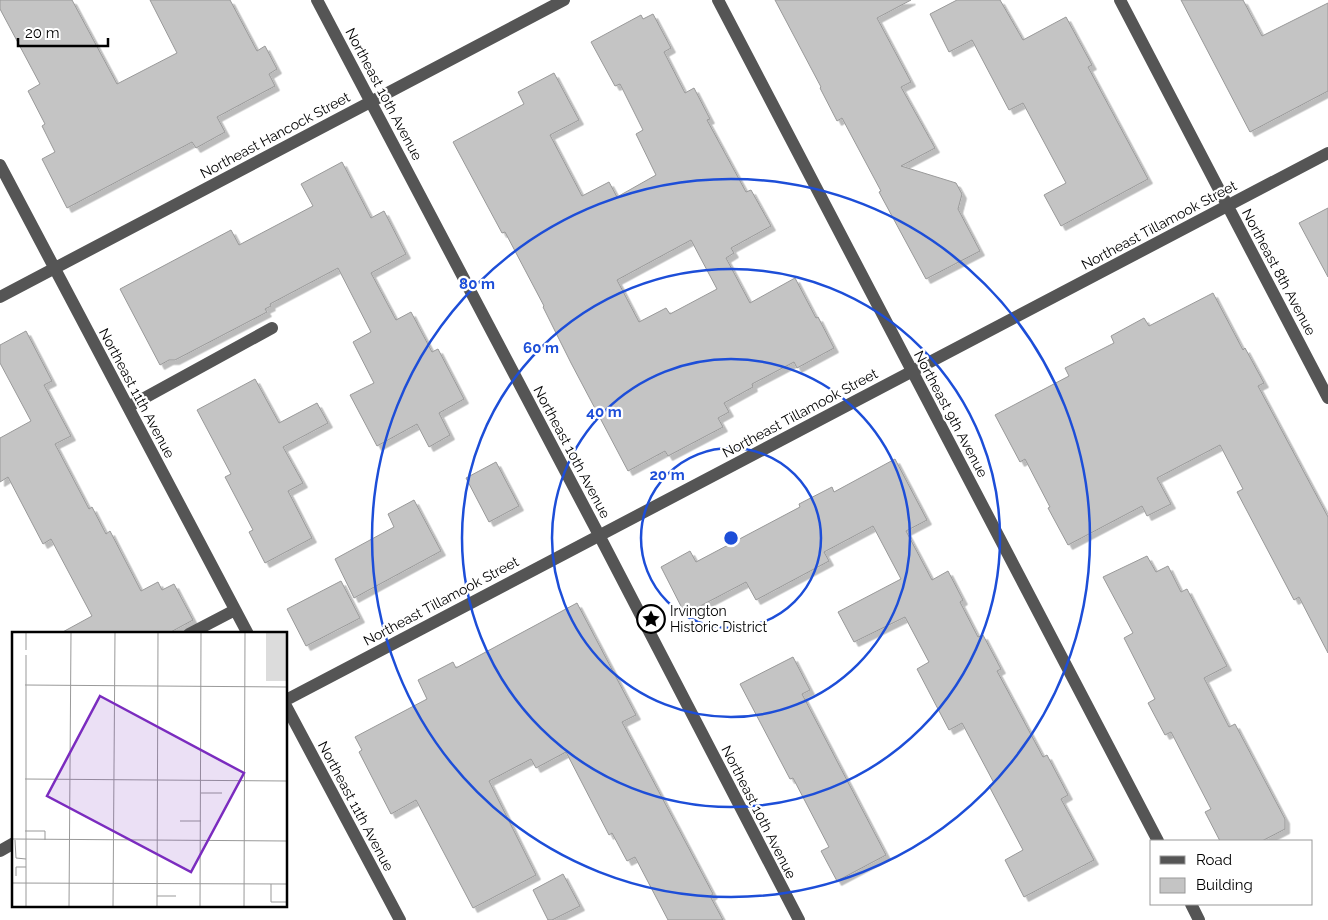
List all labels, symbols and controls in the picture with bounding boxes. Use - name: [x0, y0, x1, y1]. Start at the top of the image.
- scale bar: [18, 15, 108, 47]
- text: 20 m: [25, 24, 60, 42]
- street label: Northeast 10th Avenue: [342, 25, 426, 163]
- street label: Northeast Hancock Street: [197, 89, 353, 181]
- street label: Northeast Tillamook Street: [1079, 177, 1240, 273]
- street label: Northeast 8th Avenue: [1239, 206, 1319, 338]
- text: 80 m: [459, 275, 495, 293]
- street label: Northeast 11th Avenue: [96, 325, 178, 461]
- text: 60 m: [523, 339, 559, 357]
- street label: Northeast 9th Avenue: [911, 348, 991, 480]
- street label: Northeast Tillamook Street: [720, 365, 881, 461]
- street label: Northeast 10th Avenue: [530, 383, 614, 521]
- text: 40 m: [586, 403, 622, 421]
- text: 20 m: [649, 466, 685, 484]
- centre of rings: [722, 529, 740, 547]
- street label: Northeast Tillamook Street: [361, 553, 522, 649]
- place label: Irvington Historic District: [670, 603, 767, 635]
- place icon: Irvington Historic District: [636, 604, 666, 634]
- inset map: [12, 632, 288, 908]
- street label: Northeast 11th Avenue: [315, 738, 397, 874]
- street label: Northeast 10th Avenue: [718, 743, 800, 881]
- legend: [1150, 840, 1313, 905]
- text: Road: [1196, 851, 1232, 869]
- text: Building: [1196, 876, 1253, 894]

